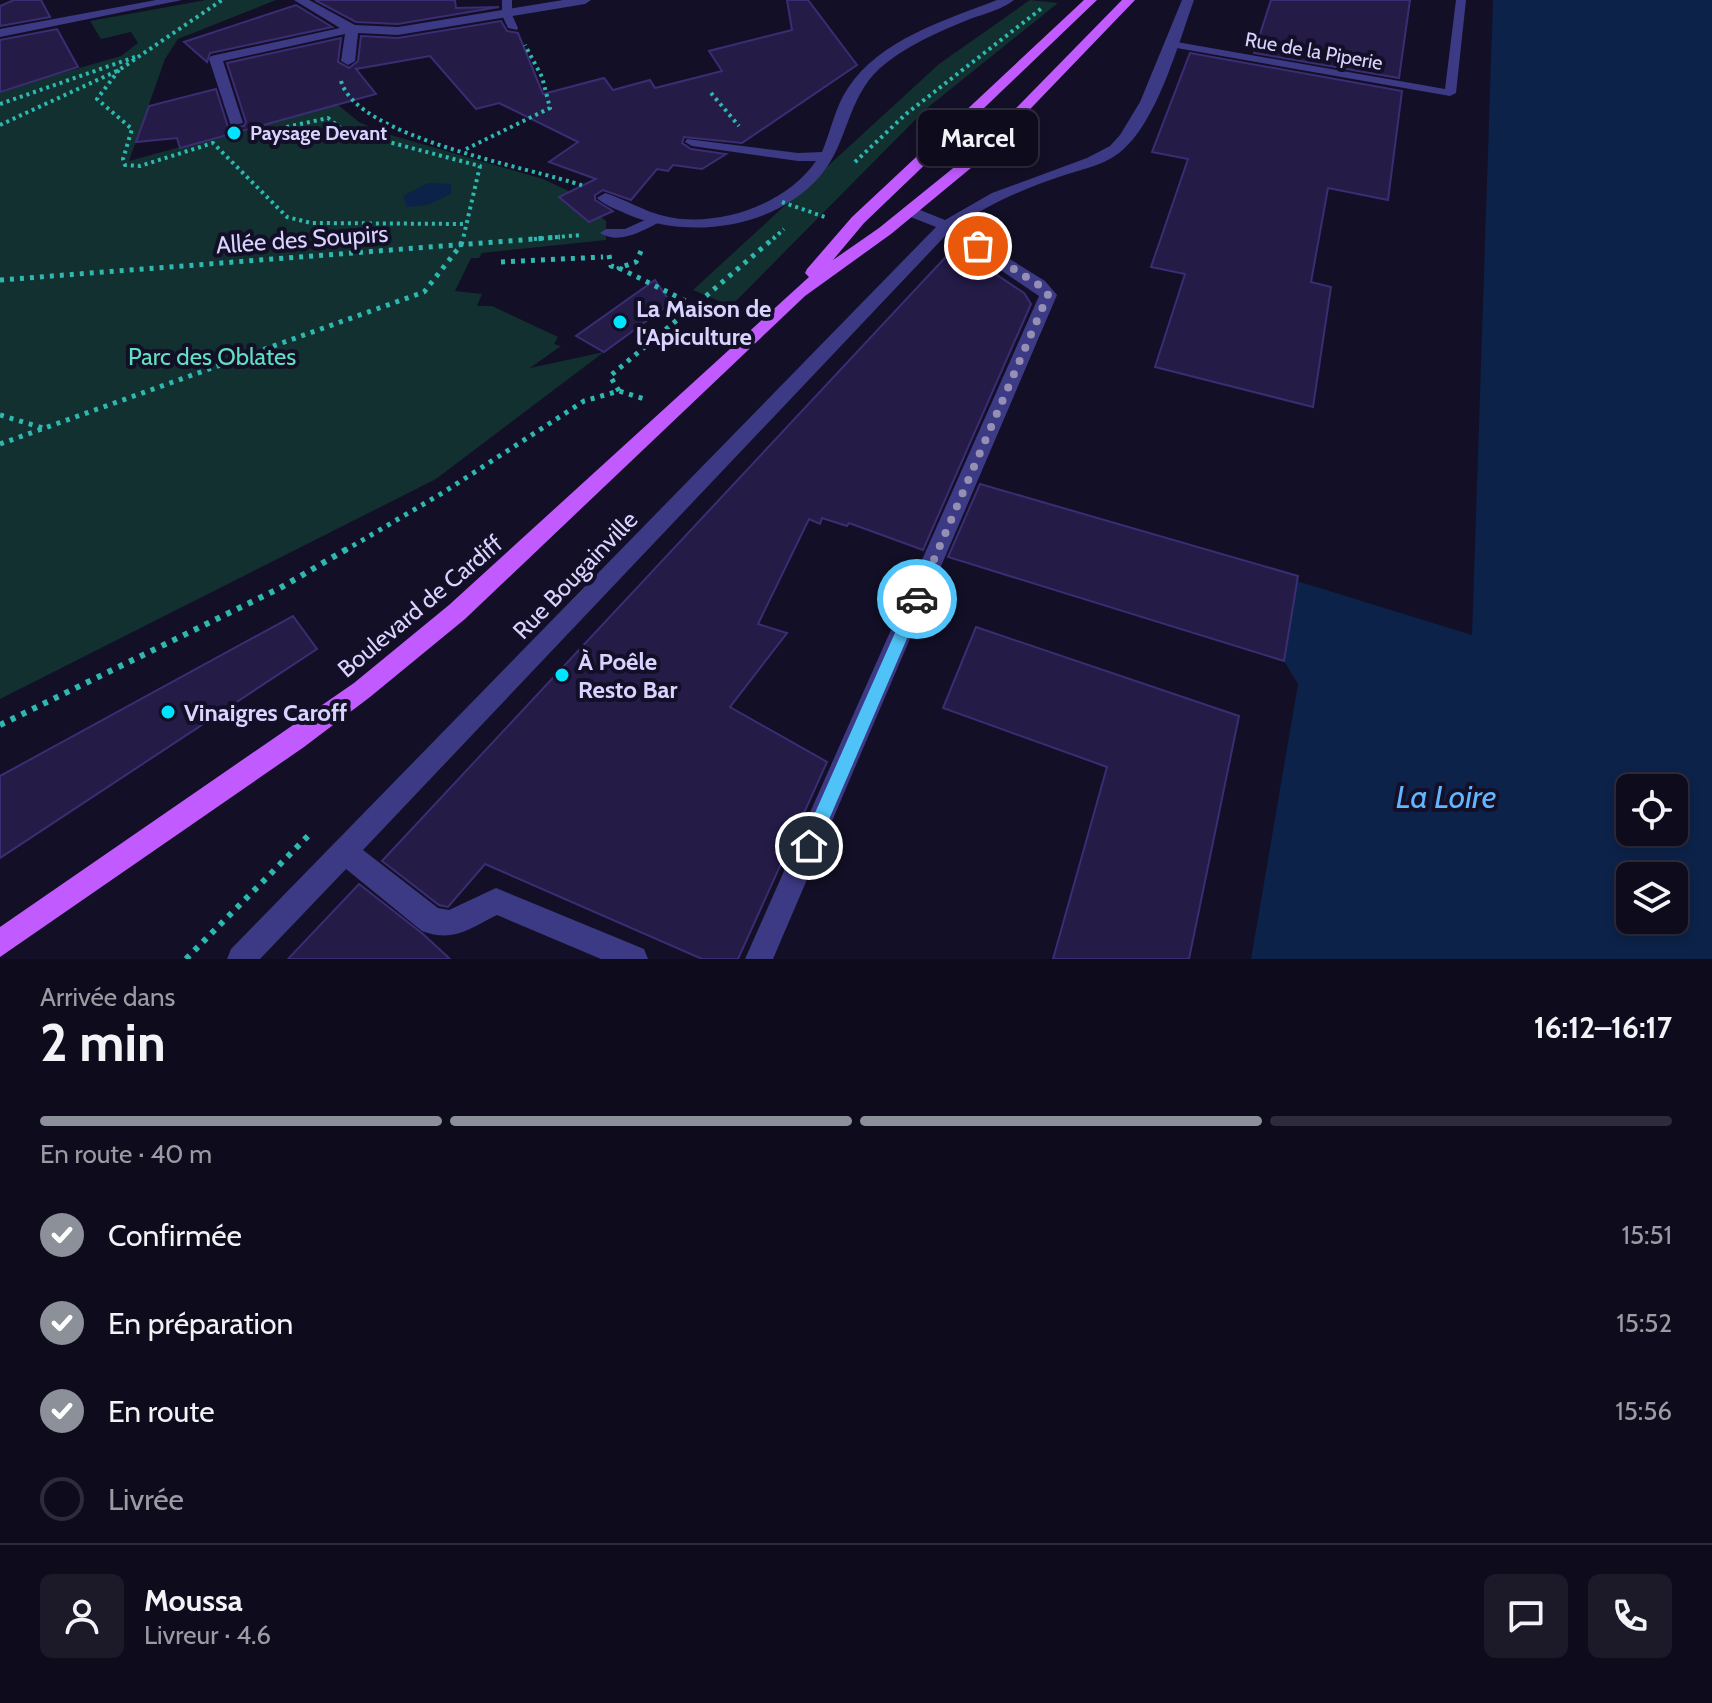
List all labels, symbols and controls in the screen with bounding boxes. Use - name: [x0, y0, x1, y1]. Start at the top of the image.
- street label: Rue de la Piperie: [1243, 27, 1385, 75]
- callout: Marcel: [918, 110, 1038, 166]
- place label: Paysage Devant: [250, 121, 387, 145]
- text: Marcel: [941, 122, 1015, 154]
- marker: Paysage Devant: [225, 124, 243, 142]
- pin: [944, 212, 1012, 280]
- street label: Allée des Soupirs: [215, 219, 389, 259]
- icon: bag: [956, 224, 1000, 268]
- place label: La Maison de l'Apiculture: [636, 294, 771, 351]
- marker: La Maison de l'Apiculture: [611, 313, 629, 331]
- park label: Parc des Oblates: [128, 342, 296, 371]
- street label: Rue Bougainville: [507, 505, 643, 645]
- street label: Boulevard de Cardiff: [332, 529, 508, 683]
- courier: [877, 559, 957, 639]
- icon: car: [895, 577, 939, 621]
- place label: À Poêle Resto Bar: [578, 647, 677, 704]
- marker: À Poêle Resto Bar: [553, 666, 571, 684]
- place label: Vinaigres Caroff: [184, 698, 347, 727]
- marker: Vinaigres Caroff: [159, 703, 177, 721]
- map controls: [1616, 774, 1688, 934]
- button: locate: [1616, 774, 1688, 846]
- water label: La Loire: [1396, 777, 1496, 816]
- pin: [775, 812, 843, 880]
- icon: home: [787, 824, 831, 868]
- button: layers: [1616, 862, 1688, 934]
- text: Arrivée dans: [40, 981, 175, 1013]
- text: 16:12–16:17: [1534, 1009, 1672, 1046]
- text: 2 min: [40, 1011, 166, 1074]
- text: En route · 40 m: [40, 1138, 212, 1170]
- icon: check: [40, 1213, 84, 1257]
- text: Confirmée: [108, 1217, 242, 1254]
- text: 15:51: [1622, 1219, 1672, 1251]
- icon: check: [40, 1301, 84, 1345]
- text: En préparation: [108, 1305, 293, 1342]
- text: 15:52: [1616, 1307, 1672, 1339]
- icon: check: [40, 1389, 84, 1433]
- text: En route: [108, 1393, 215, 1430]
- text: 15:56: [1615, 1395, 1672, 1427]
- text: Livrée: [108, 1481, 184, 1518]
- button: person: [40, 1574, 124, 1658]
- button: chat: [1484, 1574, 1568, 1658]
- button: phone: [1588, 1574, 1672, 1658]
- text: Moussa: [144, 1582, 243, 1619]
- text: Livreur · 4.6: [144, 1619, 271, 1651]

